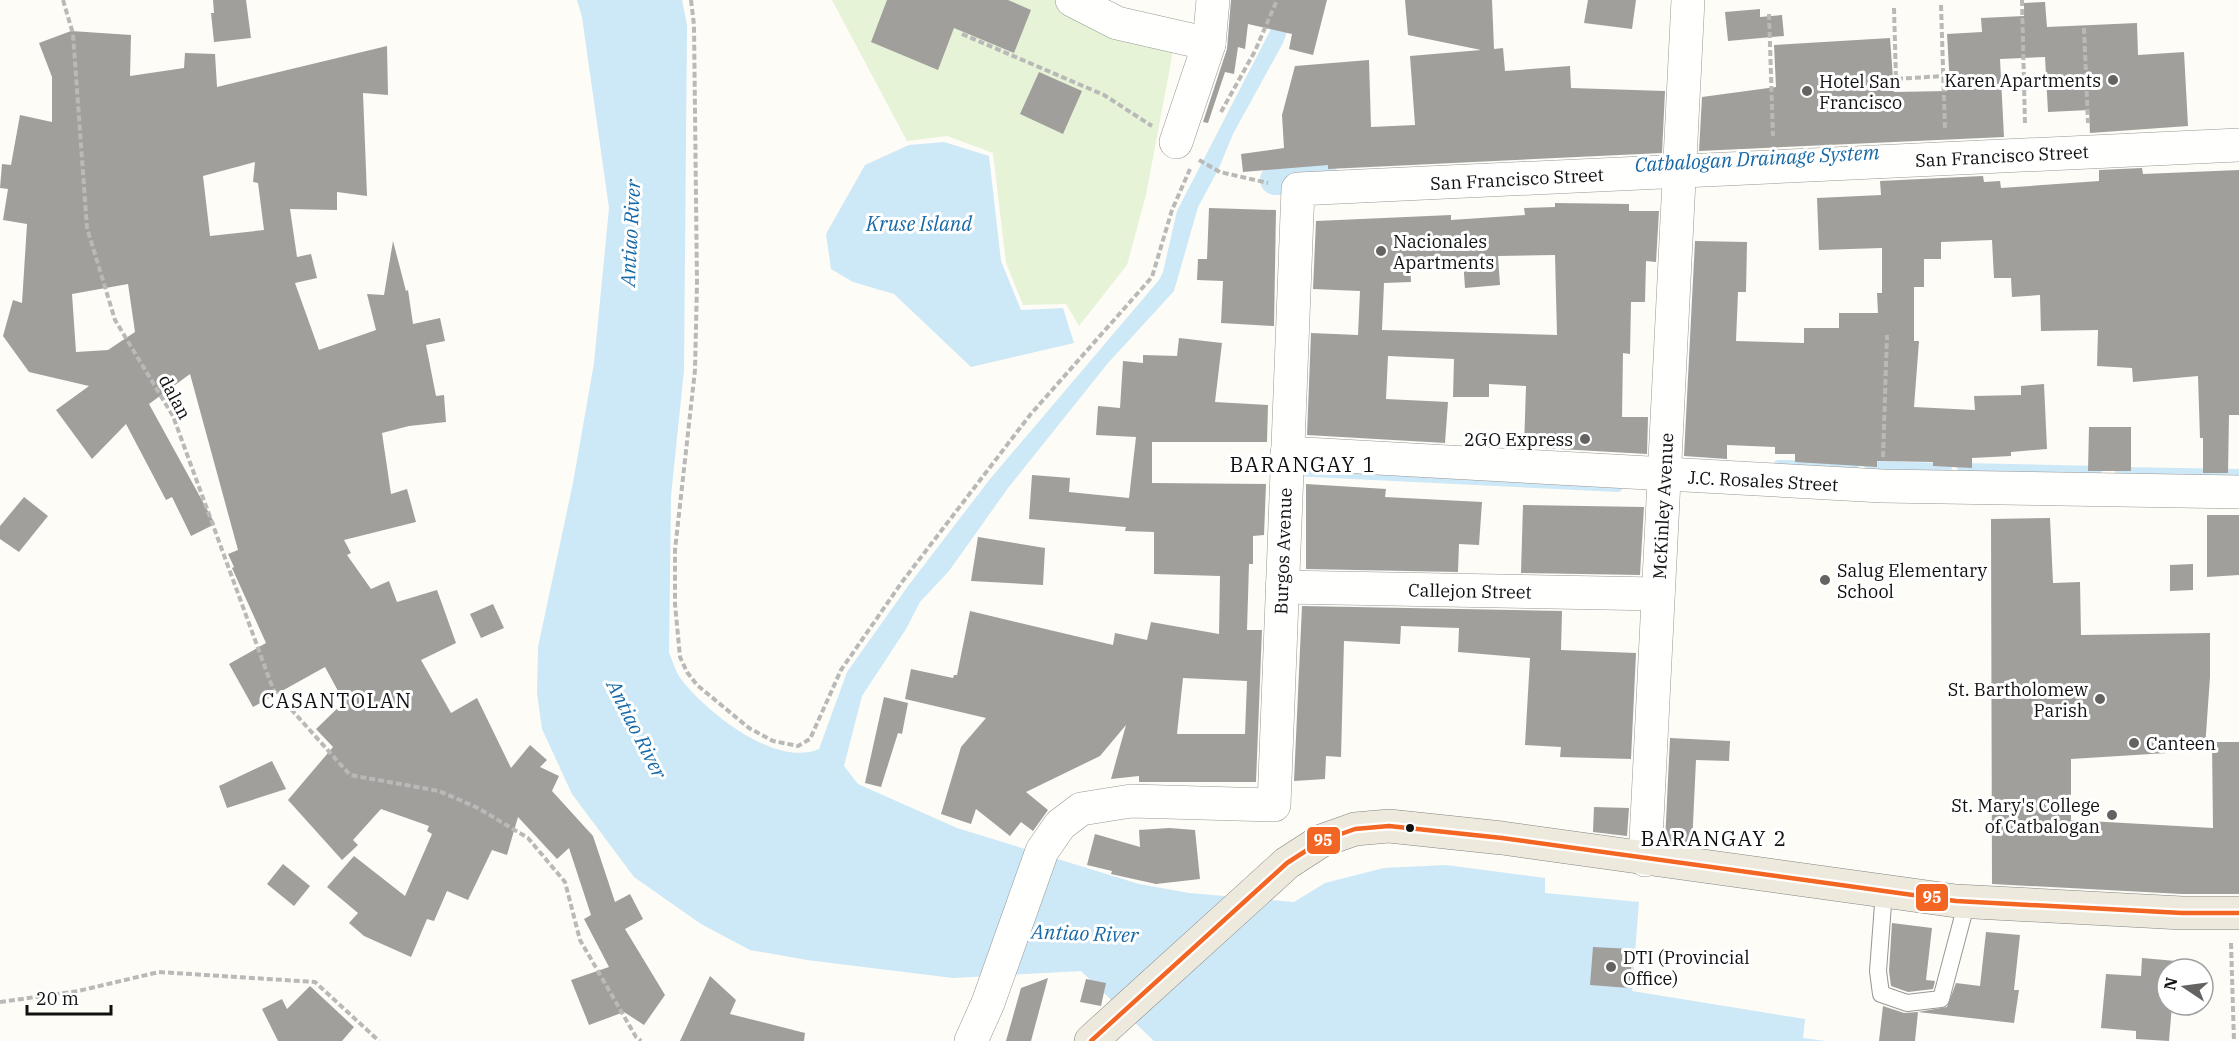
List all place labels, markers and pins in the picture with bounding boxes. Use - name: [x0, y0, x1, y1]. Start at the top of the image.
- place label: Karen Apartments: [1944, 69, 2101, 92]
- place label: Hotel San Francisco: [1819, 70, 1902, 114]
- marker: Karen Apartments: [2106, 73, 2120, 87]
- marker: Hotel San Francisco: [1800, 84, 1814, 98]
- place label: Nacionales Apartments: [1393, 230, 1494, 274]
- marker: Nacionales Apartments: [1374, 244, 1388, 258]
- place label: 2GO Express: [1464, 428, 1573, 451]
- marker: 2GO Express: [1578, 432, 1592, 446]
- place label: Salug Elementary School: [1837, 559, 1988, 603]
- marker: Salug Elementary School: [1818, 573, 1832, 587]
- place label: St. Bartholomew Parish: [1948, 678, 2088, 722]
- marker: St. Bartholomew Parish: [2093, 692, 2107, 706]
- place label: Canteen: [2146, 732, 2216, 755]
- marker: Canteen: [2127, 736, 2141, 750]
- place label: St. Mary's College of Catbalogan: [1951, 794, 2100, 838]
- marker: St. Mary's College of Catbalogan: [2105, 808, 2119, 822]
- unlabelled marker: [1404, 822, 1416, 834]
- place label: DTI (Provincial Office): [1623, 946, 1750, 990]
- marker: DTI (Provincial Office): [1604, 960, 1618, 974]

